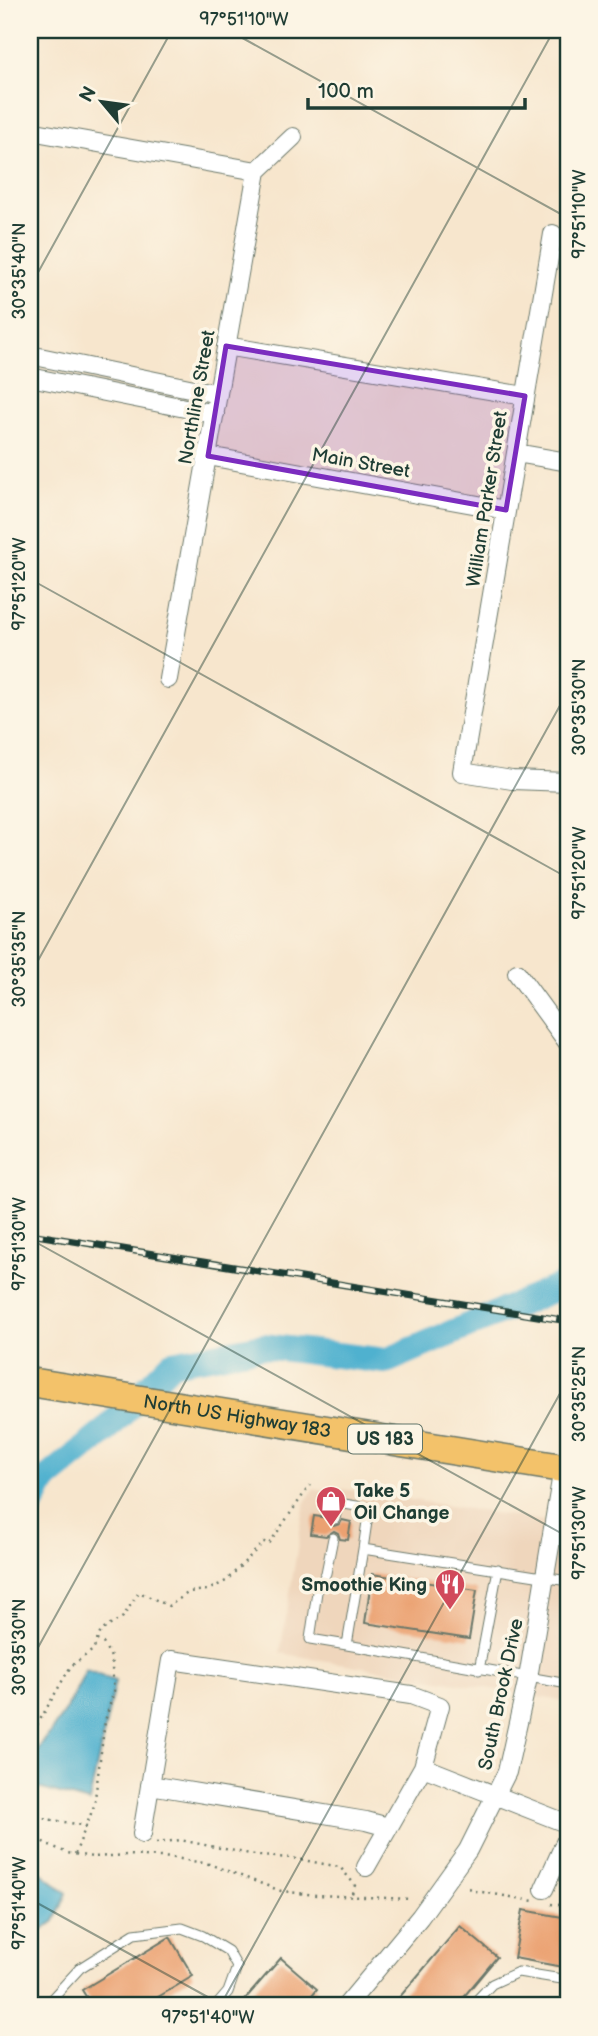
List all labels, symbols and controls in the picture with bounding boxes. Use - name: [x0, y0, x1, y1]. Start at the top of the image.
- text: 97°51'10"W: [199, 9, 289, 30]
- north arrow: [66, 66, 136, 136]
- scale bar: [308, 66, 524, 110]
- text: 100 m: [318, 79, 374, 104]
- text: N: [75, 83, 102, 106]
- text: 97°51'10"W: [569, 169, 590, 259]
- text: 30°35'40"N: [9, 222, 30, 320]
- street label: Northline Street: [174, 328, 221, 466]
- street label: William Parker Street: [462, 409, 513, 589]
- street label: Main Street: [310, 444, 412, 483]
- text: 97°51'20"W: [9, 537, 30, 631]
- text: 30°35'30"N: [569, 658, 590, 756]
- text: 97°51'20"W: [569, 826, 590, 920]
- text: 30°35'35"N: [9, 910, 30, 1008]
- text: 97°51'30"W: [9, 1197, 30, 1291]
- text: 30°35'25"N: [569, 1346, 590, 1442]
- street label: North US Highway 183: [141, 1390, 333, 1444]
- road number: US 183: [348, 1424, 422, 1454]
- place label: Take 5 Oil Change: [354, 1480, 450, 1525]
- shop icon: Take 5 Oil Change: [314, 1484, 348, 1528]
- text: 97°51'30"W: [569, 1486, 590, 1580]
- restaurant icon: Smoothie King: [433, 1567, 467, 1611]
- place label: Smoothie King: [302, 1574, 427, 1597]
- text: 30°35'30"N: [9, 1598, 30, 1696]
- street label: South Brook Drive: [474, 1616, 529, 1772]
- text: 97°51'40"W: [9, 1856, 30, 1950]
- text: 97°51'40"W: [161, 2007, 255, 2028]

